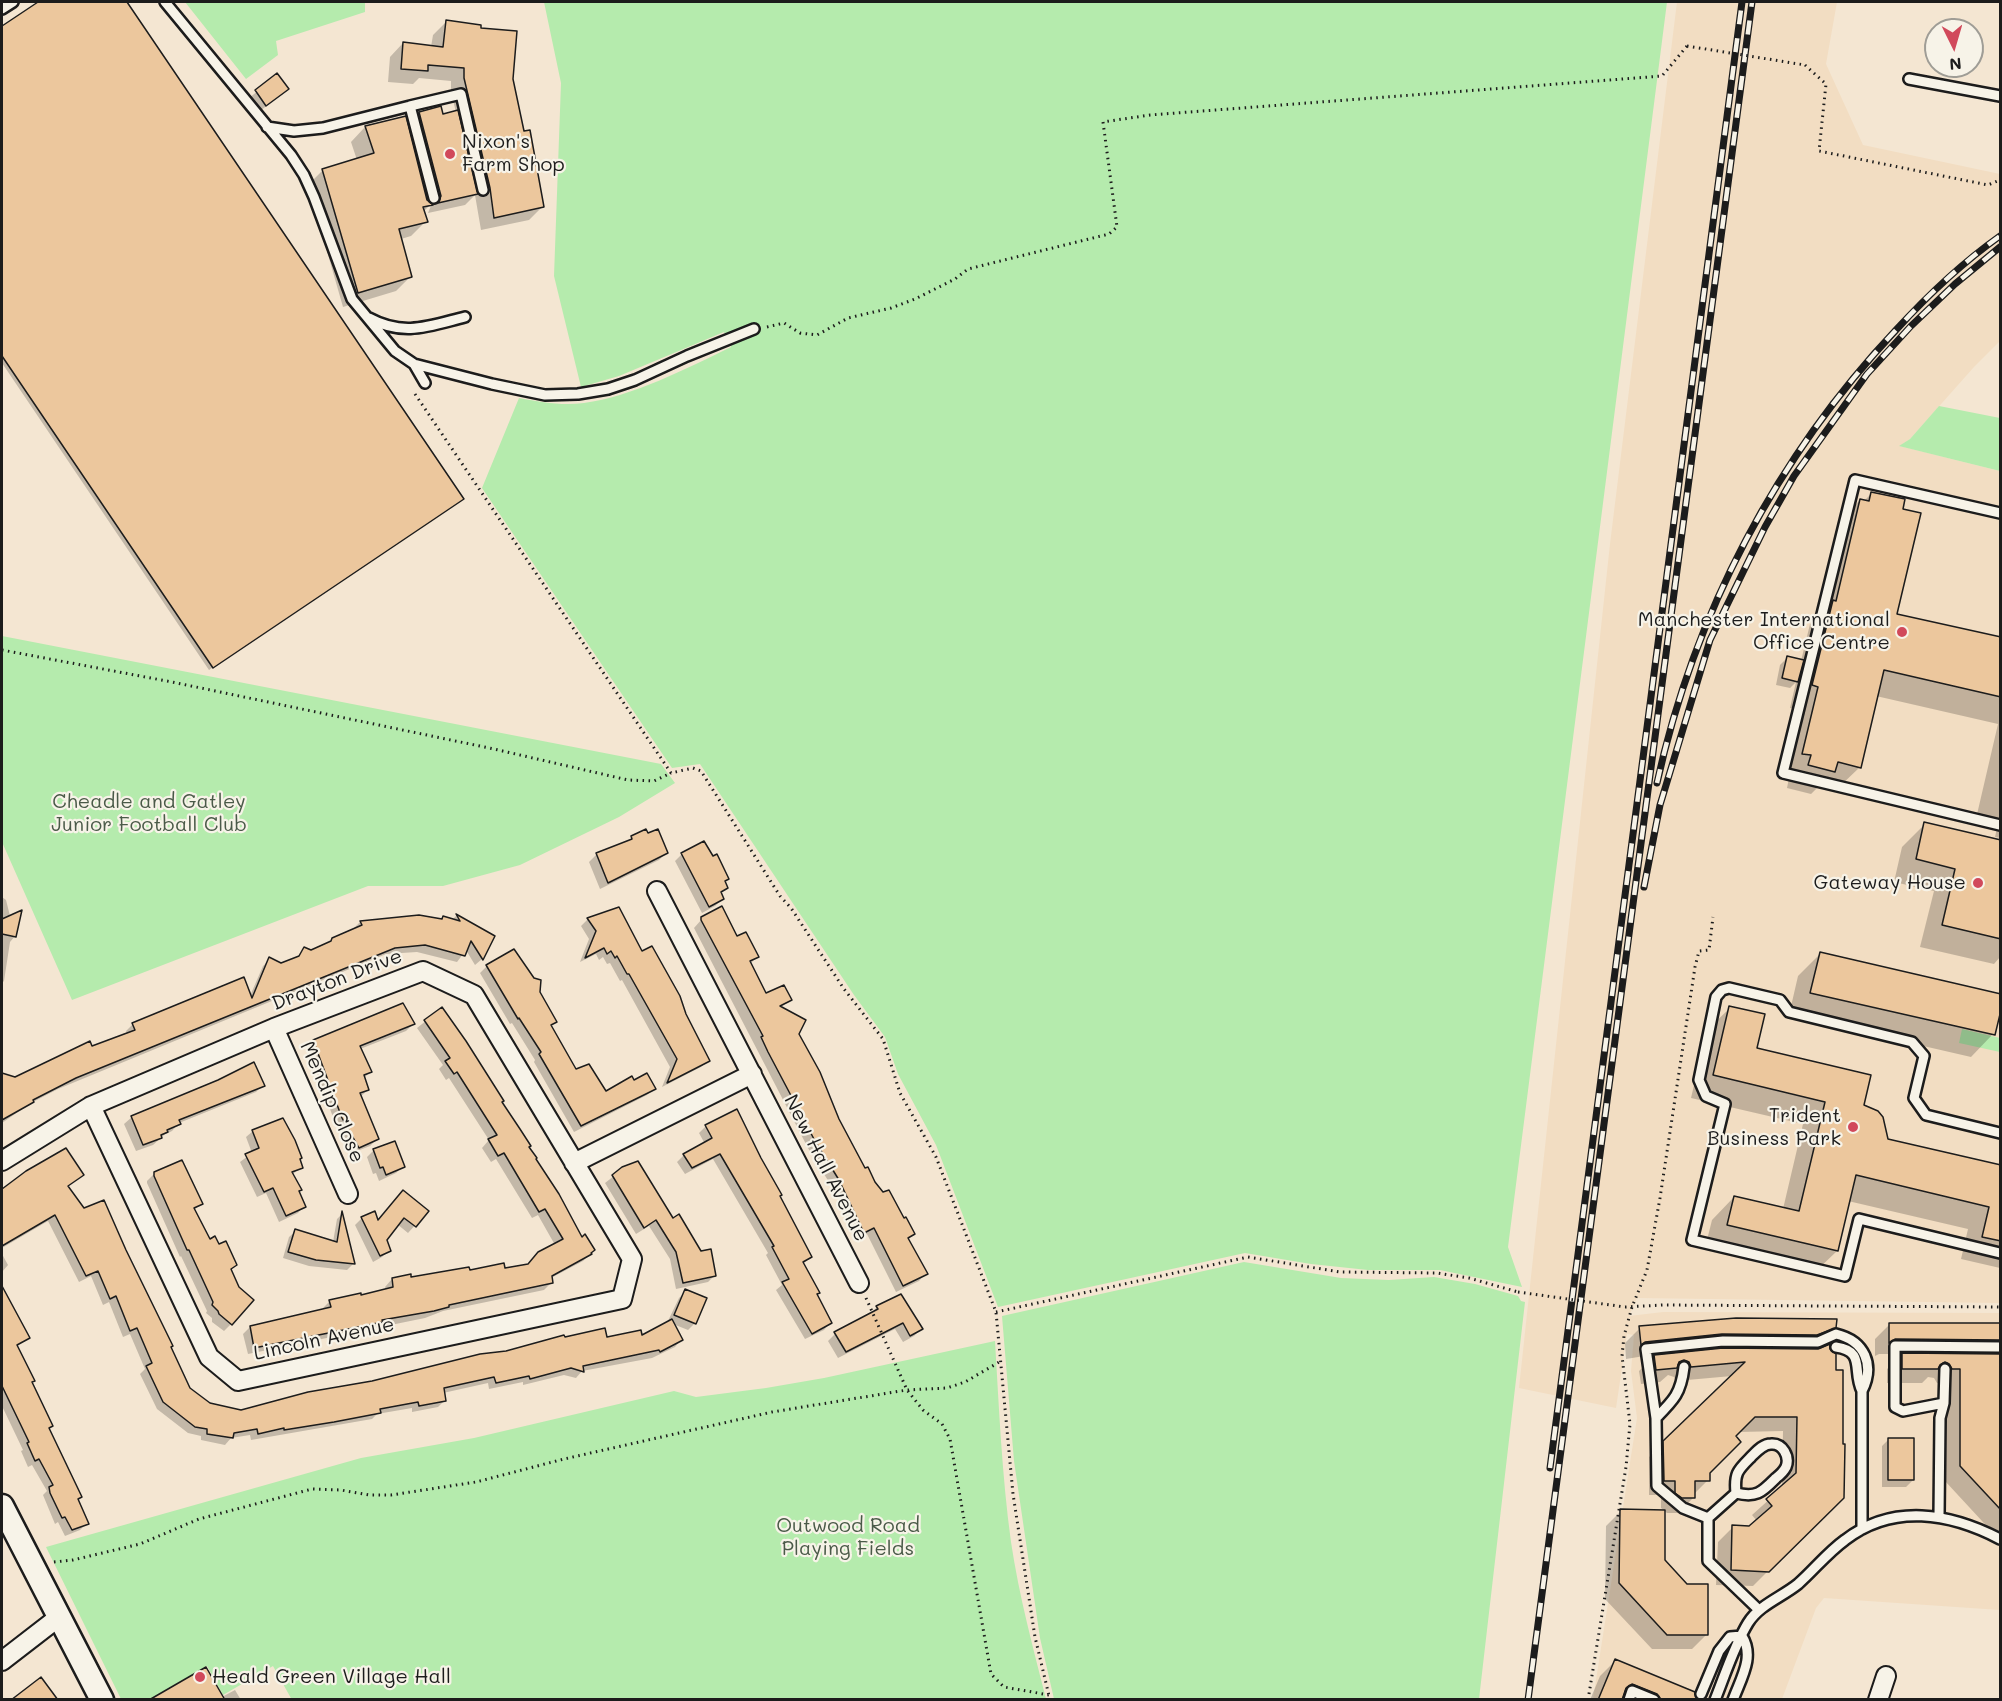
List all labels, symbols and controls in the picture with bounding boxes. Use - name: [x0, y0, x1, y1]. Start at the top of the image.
- north arrow: [1924, 18, 1984, 78]
- text: N: [1948, 53, 1962, 75]
- place label: Nixon's Farm Shop: [462, 130, 565, 177]
- marker: Nixon's Farm Shop: [443, 147, 457, 161]
- place label: Manchester International Office Centre: [1638, 608, 1890, 655]
- marker: Manchester International Office Centre: [1895, 625, 1909, 639]
- park label: Cheadle and Gatley Junior Football Club: [51, 790, 247, 837]
- place label: Gateway House: [1814, 871, 1966, 895]
- marker: Gateway House: [1971, 876, 1985, 890]
- street label: Drayton Drive: [268, 944, 406, 1016]
- street label: Mendip Close: [295, 1038, 369, 1166]
- street label: New Hall Avenue: [779, 1091, 873, 1245]
- place label: Trident Business Park: [1707, 1104, 1841, 1151]
- marker: Trident Business Park: [1846, 1120, 1860, 1134]
- street label: Lincoln Avenue: [252, 1312, 396, 1366]
- park label: Outwood Road Playing Fields: [776, 1514, 920, 1561]
- place label: Heald Green Village Hall: [212, 1665, 451, 1689]
- marker: Heald Green Village Hall: [193, 1670, 207, 1684]

